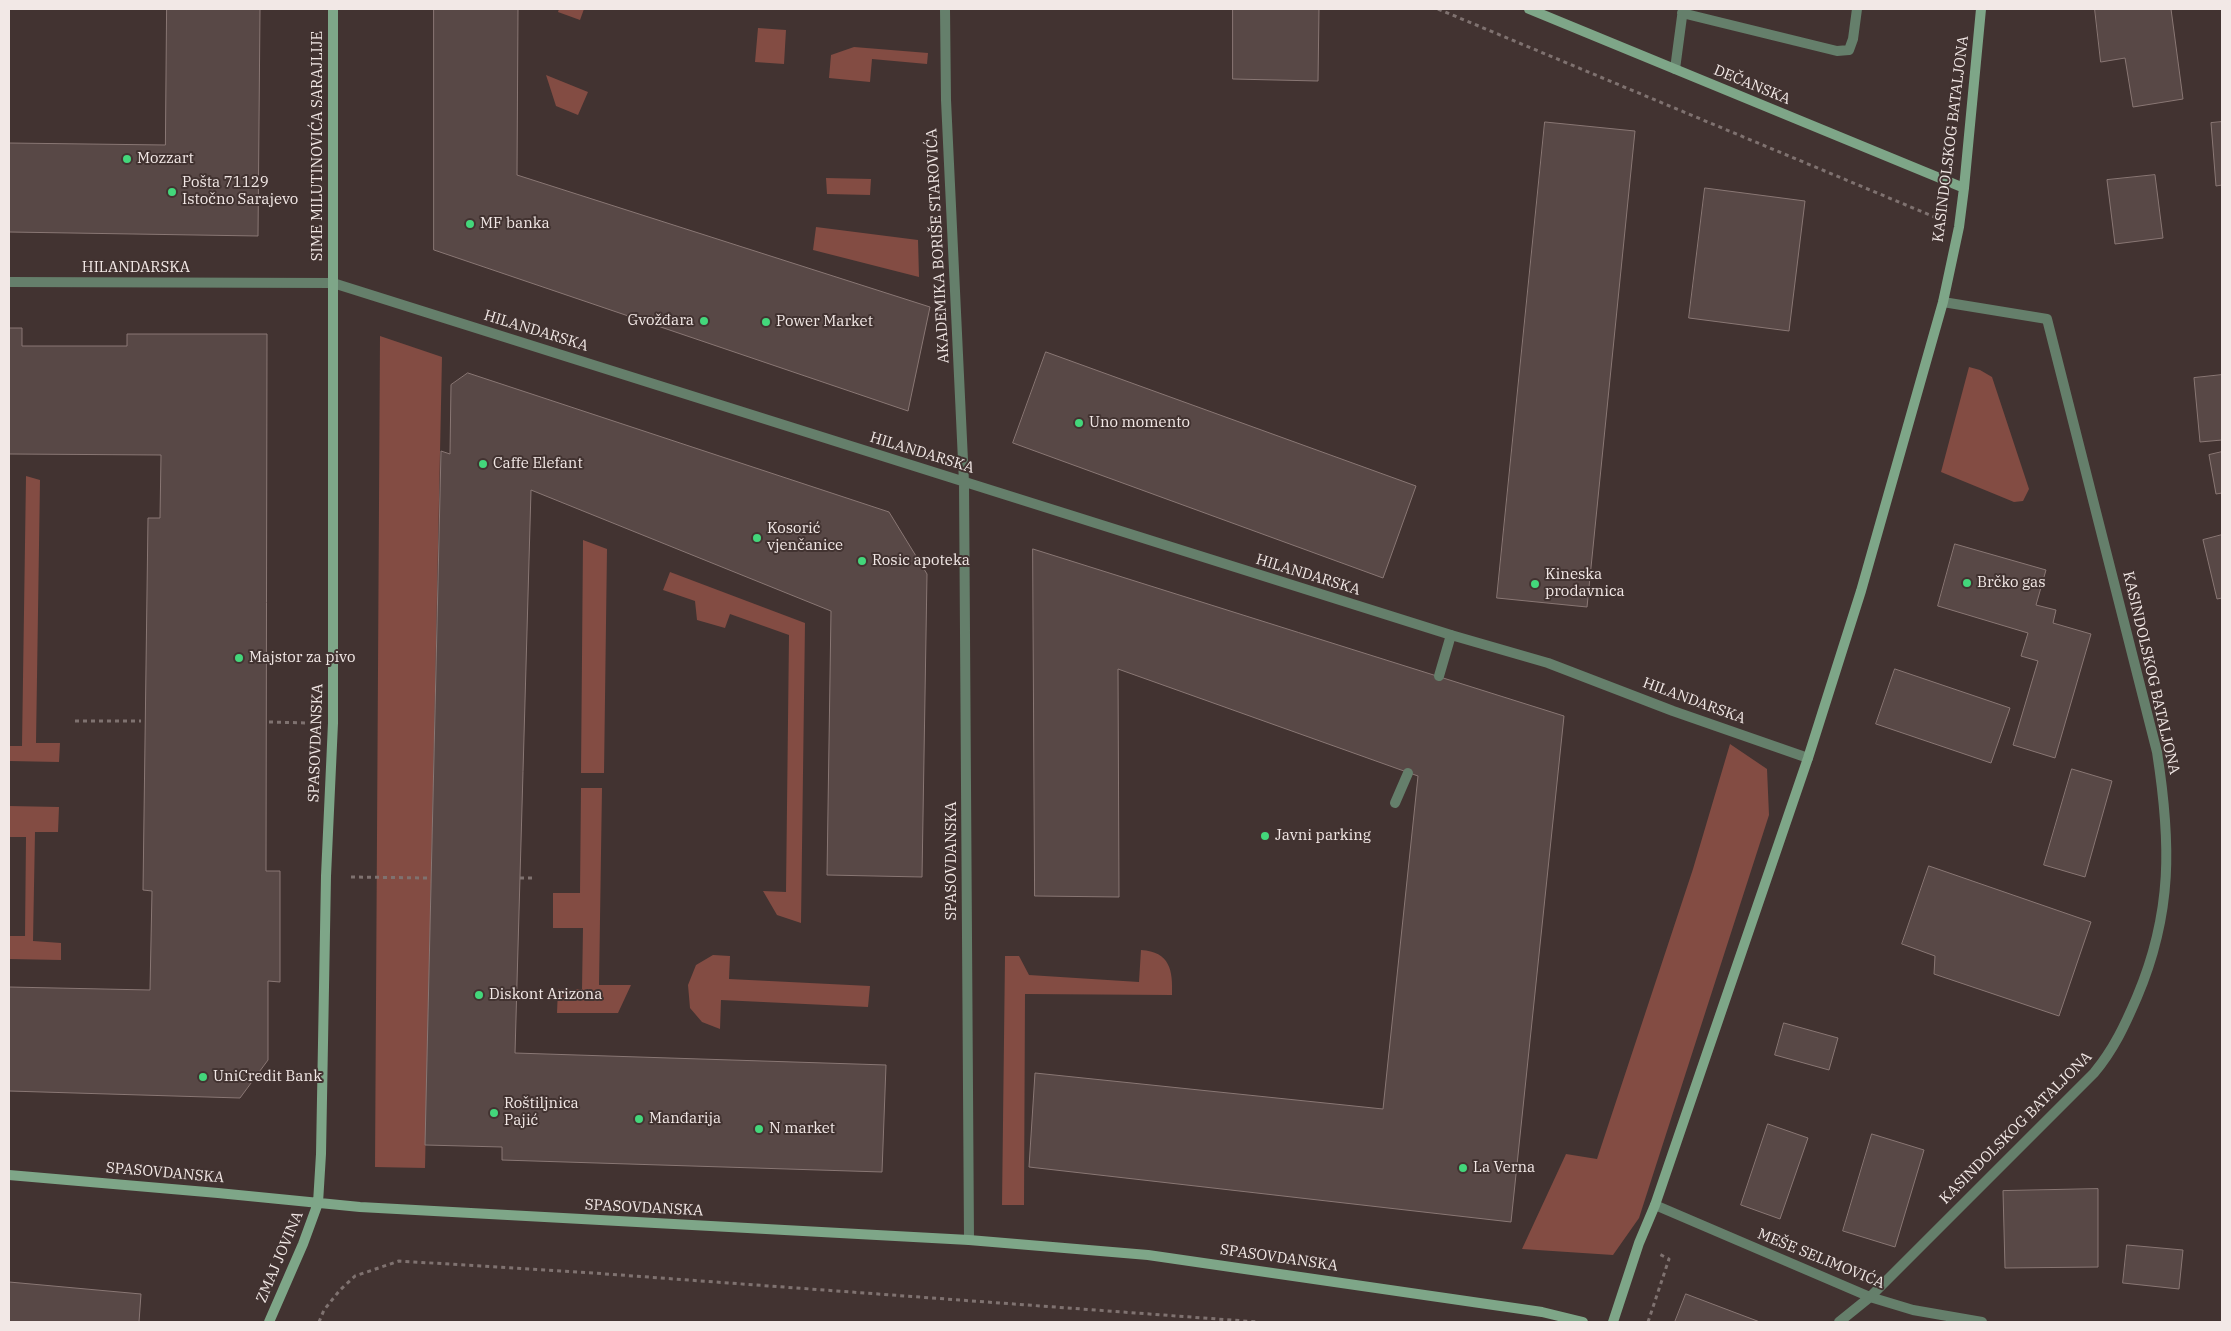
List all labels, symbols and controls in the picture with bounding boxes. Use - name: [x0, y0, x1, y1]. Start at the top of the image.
- street label: SIME MILUTINOVIĆA SARAJLIJE: [309, 31, 327, 261]
- street label: KASINDOLSKOG BATALJONA: [1929, 35, 1973, 243]
- street label: DEČANSKA: [1711, 61, 1793, 109]
- street label: AKADEMIKA BORIŠE STAROVIĆA: [923, 128, 953, 364]
- place label: Mozzart: [137, 150, 194, 168]
- marker: Mozzart: [121, 153, 133, 165]
- place label: Pošta 71129 Istočno Sarajevo: [182, 174, 298, 209]
- marker: Pošta 71129 Istočno Sarajevo: [166, 186, 178, 198]
- place label: MF banka: [480, 215, 550, 233]
- marker: MF banka: [464, 218, 476, 230]
- street label: HILANDARSKA: [82, 259, 190, 277]
- street label: HILANDARSKA: [482, 307, 590, 355]
- place label: Gvožđara: [627, 312, 694, 330]
- place label: Power Market: [776, 313, 873, 331]
- marker: Gvožđara: [698, 315, 710, 327]
- marker: Power Market: [760, 316, 772, 328]
- place label: Uno momento: [1089, 414, 1190, 432]
- marker: Uno momento: [1073, 417, 1085, 429]
- street label: HILANDARSKA: [868, 429, 976, 477]
- place label: Caffe Elefant: [493, 455, 583, 473]
- marker: Caffe Elefant: [477, 458, 489, 470]
- place label: Kosorić vjenčanice: [767, 520, 843, 555]
- marker: Kosorić vjenčanice: [751, 532, 763, 544]
- street label: HILANDARSKA: [1254, 551, 1362, 599]
- place label: Rosic apoteka: [872, 552, 970, 570]
- marker: Rosic apoteka: [856, 555, 868, 567]
- place label: Kineska prodavnica: [1545, 566, 1625, 601]
- street label: KASINDOLSKOG BATALJONA: [2119, 570, 2183, 776]
- place label: Brčko gas: [1977, 574, 2046, 592]
- marker: Brčko gas: [1961, 577, 1973, 589]
- marker: Kineska prodavnica: [1529, 578, 1541, 590]
- place label: Majstor za pivo: [249, 649, 355, 667]
- marker: Majstor za pivo: [233, 652, 245, 664]
- street label: HILANDARSKA: [1640, 674, 1748, 728]
- street label: SPASOVDANSKA: [305, 683, 327, 803]
- street label: SPASOVDANSKA: [943, 802, 961, 920]
- place label: Javni parking: [1275, 827, 1371, 845]
- marker: Javni parking: [1259, 830, 1271, 842]
- place label: Diskont Arizona: [489, 986, 602, 1004]
- marker: Diskont Arizona: [473, 989, 485, 1001]
- street label: KASINDOLSKOG BATALJONA: [1936, 1048, 2096, 1208]
- place label: UniCredit Bank: [213, 1068, 322, 1086]
- marker: UniCredit Bank: [197, 1071, 209, 1083]
- place label: Roštiljnica Pajić: [504, 1095, 579, 1130]
- marker: Roštiljnica Pajić: [488, 1107, 500, 1119]
- place label: Manđarija: [649, 1110, 721, 1128]
- marker: Manđarija: [633, 1113, 645, 1125]
- place label: N market: [769, 1120, 835, 1138]
- marker: N market: [753, 1123, 765, 1135]
- street label: SPASOVDANSKA: [105, 1159, 225, 1187]
- place label: La Verna: [1473, 1159, 1535, 1177]
- marker: La Verna: [1457, 1162, 1469, 1174]
- street label: SPASOVDANSKA: [584, 1196, 704, 1220]
- street label: ZMAJ JOVINA: [253, 1209, 307, 1305]
- street label: MEŠE SELIMOVIĆA: [1755, 1225, 1887, 1293]
- street label: SPASOVDANSKA: [1219, 1241, 1339, 1275]

